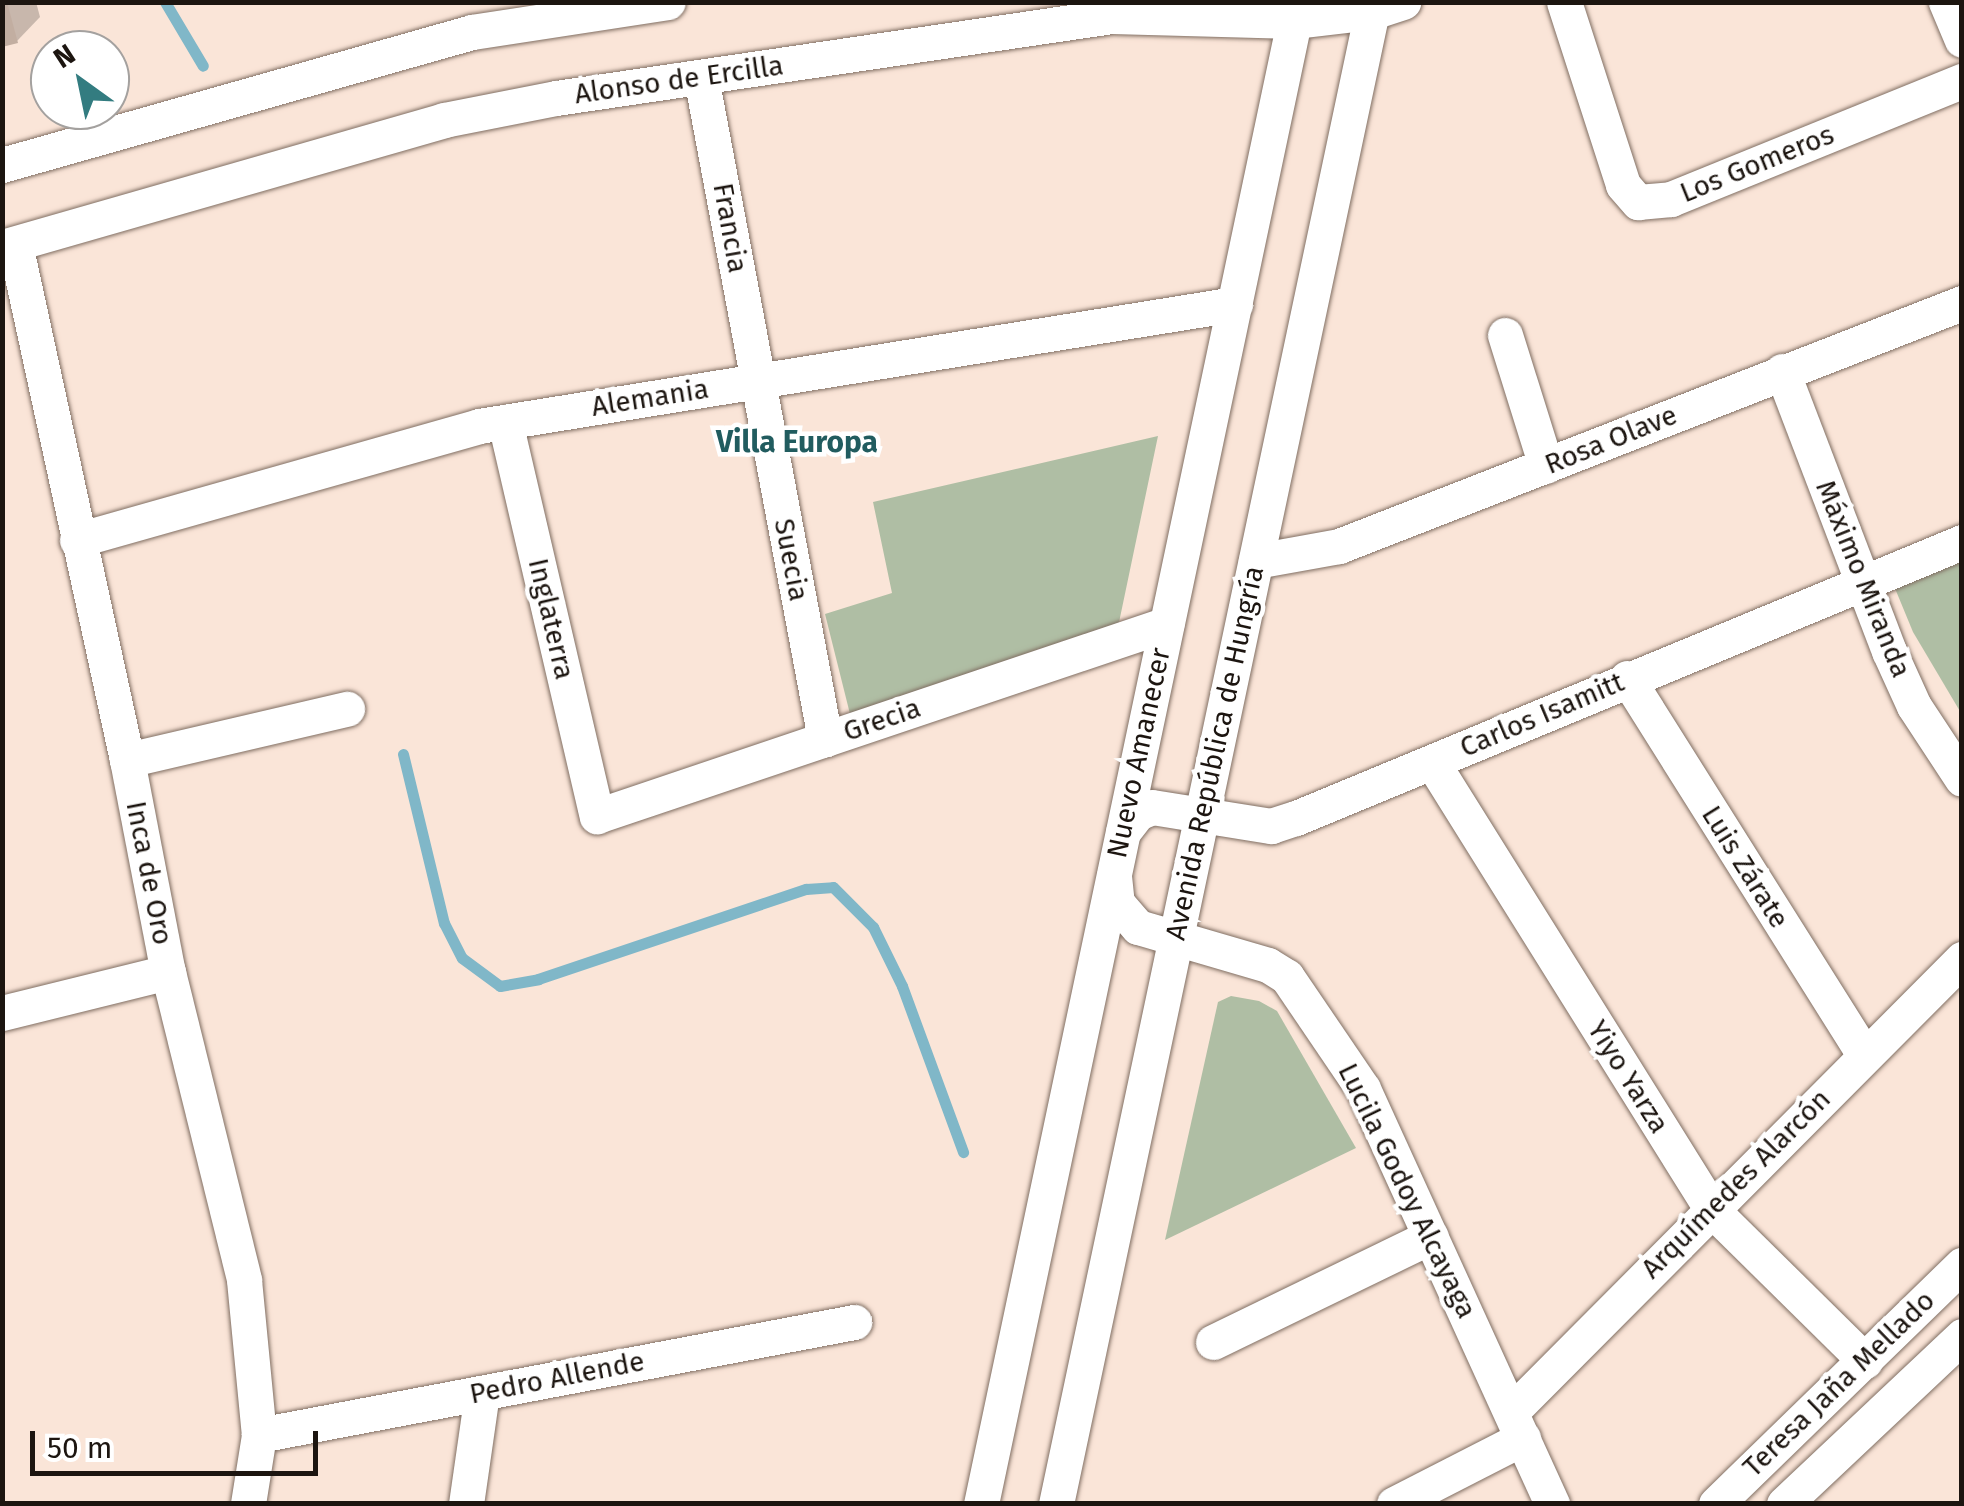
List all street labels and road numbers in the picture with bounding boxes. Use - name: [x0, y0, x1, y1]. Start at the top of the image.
- street label: Alonso de Ercilla: [572, 49, 786, 111]
- street label: Los Gomeros: [1675, 118, 1839, 210]
- street label: Francia: [706, 180, 754, 276]
- street label: Alemania: [589, 372, 711, 424]
- street label: Rosa Olave: [1540, 398, 1682, 482]
- street label: Máximo Miranda: [1808, 476, 1918, 682]
- street label: Suecia: [767, 516, 815, 604]
- street label: Inglaterra: [521, 555, 581, 683]
- street label: Avenida República de Hungría: [1159, 563, 1271, 943]
- street label: Nuevo Amanecer: [1100, 645, 1178, 861]
- street label: Carlos Isamitt: [1455, 665, 1629, 765]
- street label: Grecia: [839, 691, 925, 749]
- street label: Inca de Oro: [119, 798, 179, 948]
- street label: Luis Zárate: [1694, 800, 1796, 934]
- street label: Yiyo Yarza: [1580, 1014, 1676, 1140]
- street label: Lucila Godoy Alcayaga: [1331, 1058, 1483, 1324]
- street label: Arquímedes Alarcón: [1634, 1082, 1838, 1286]
- street label: Teresa Jaña Mellado: [1736, 1284, 1942, 1484]
- street label: Pedro Allende: [467, 1345, 647, 1411]

